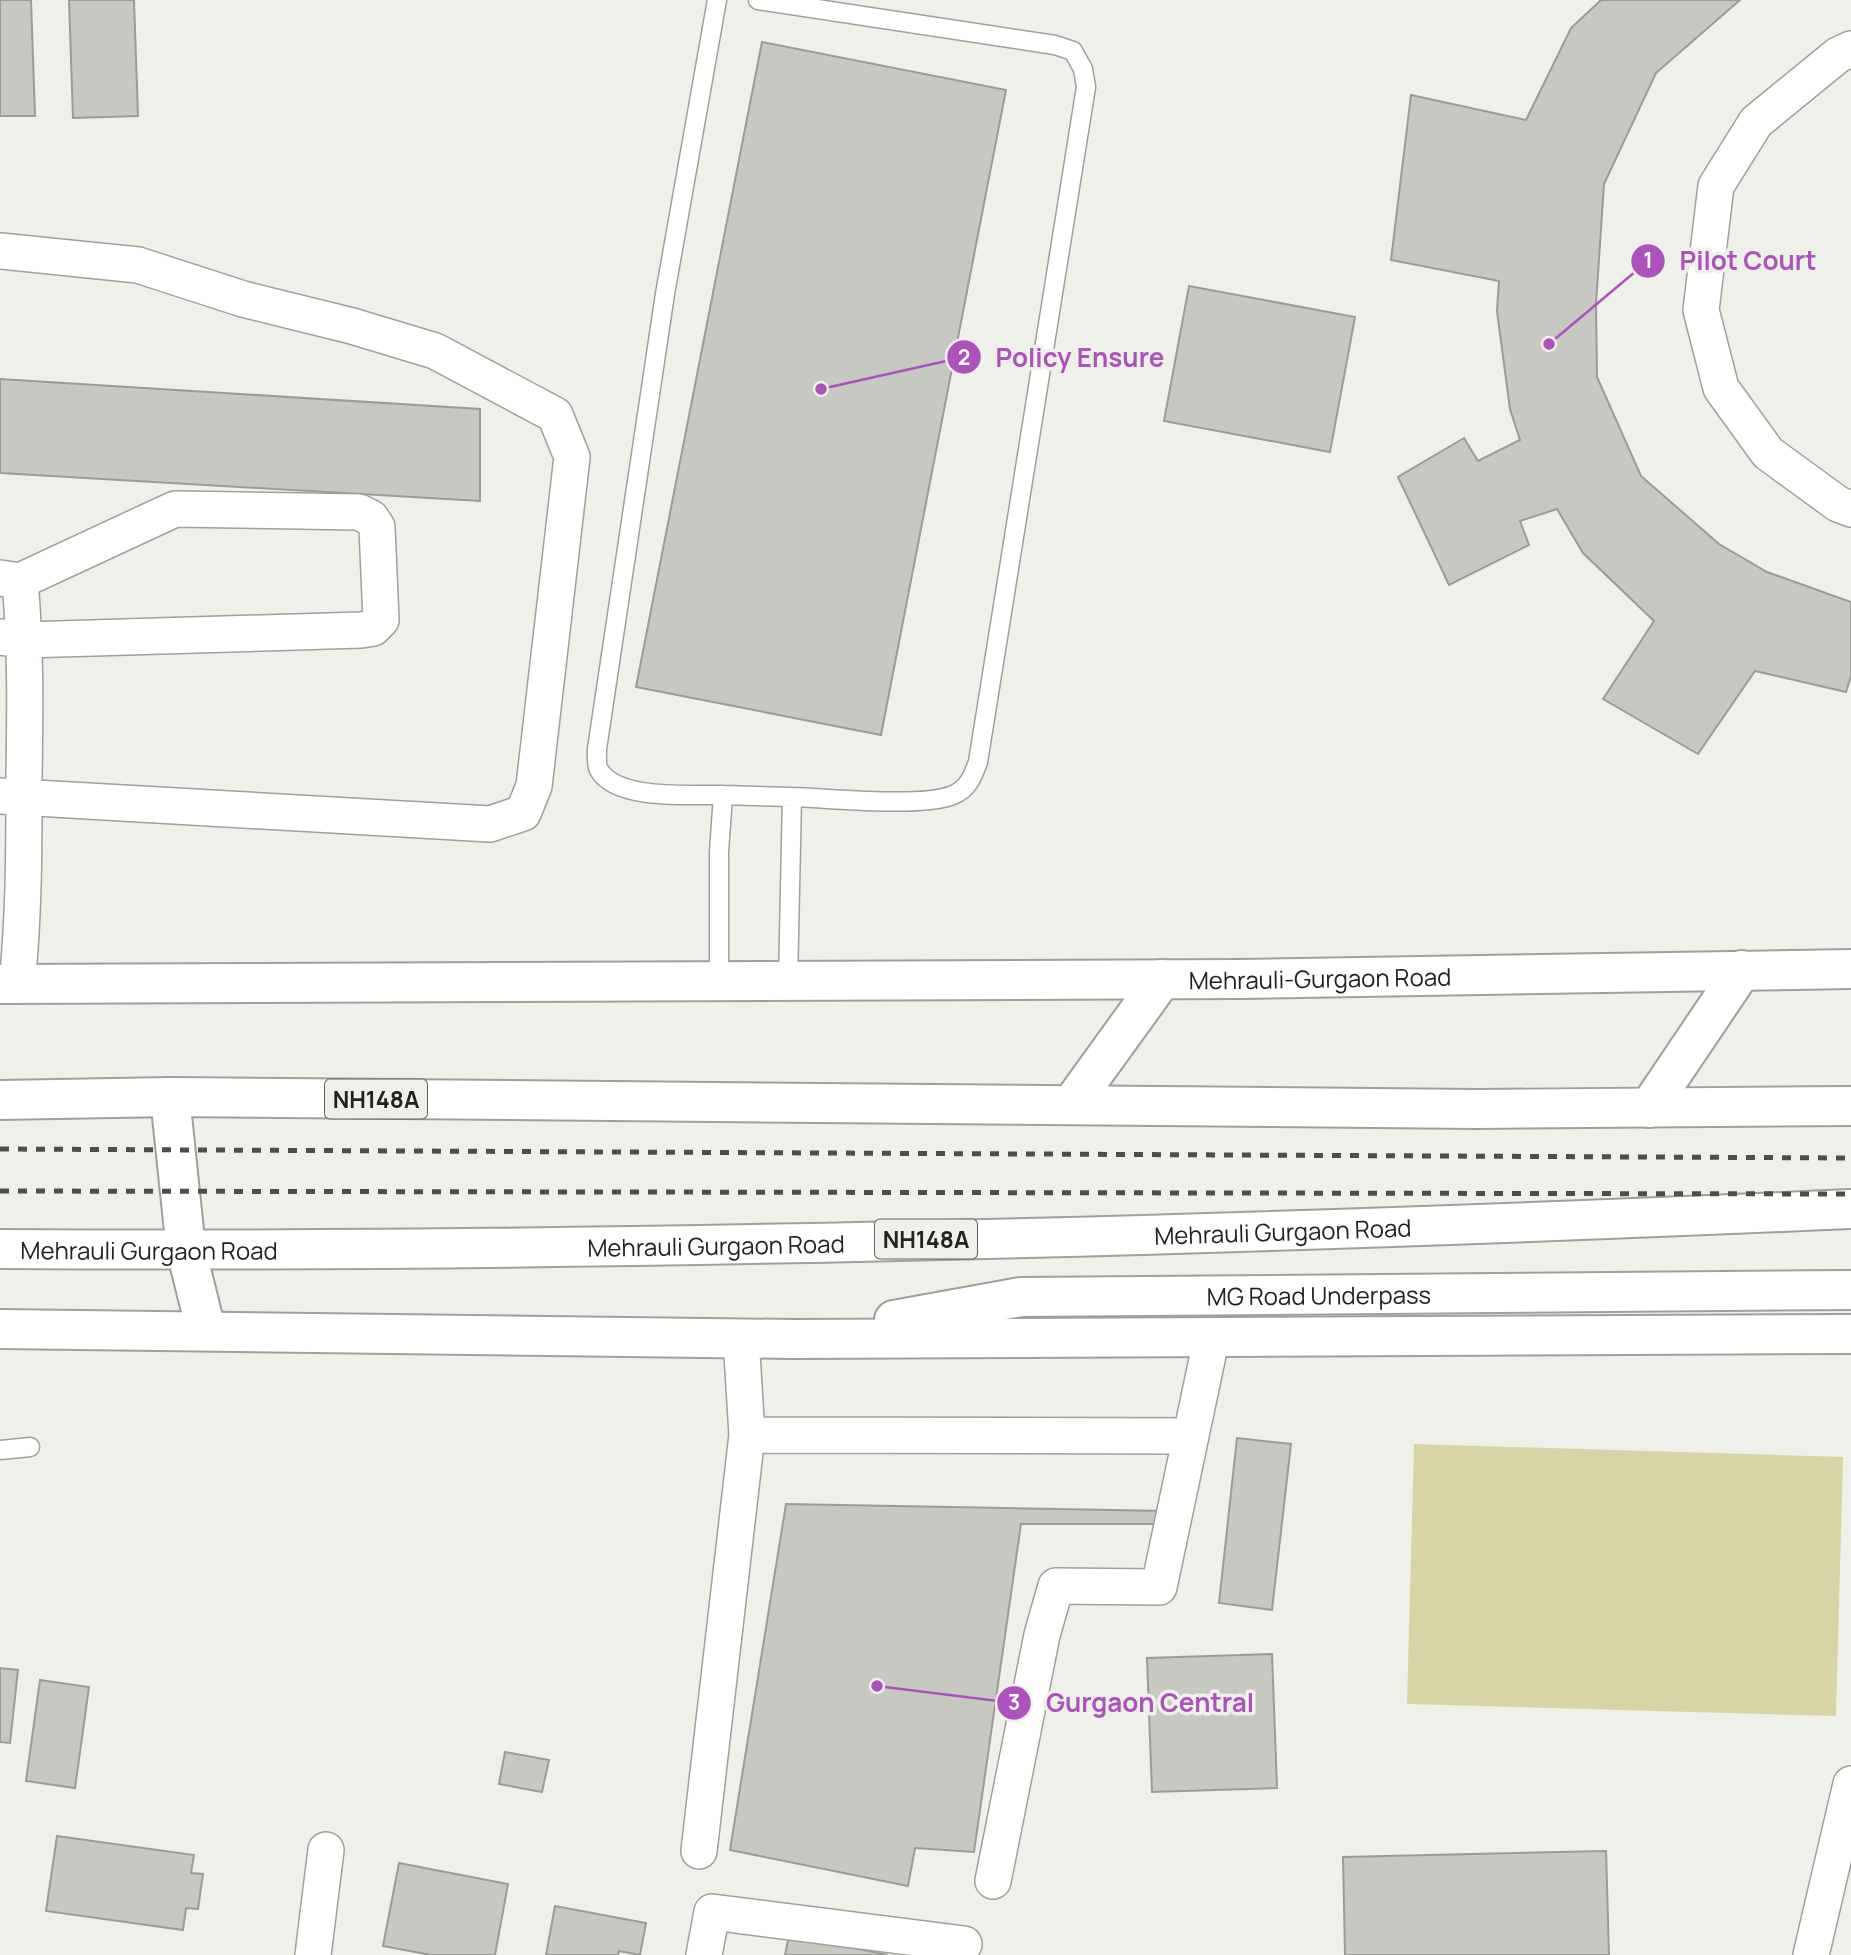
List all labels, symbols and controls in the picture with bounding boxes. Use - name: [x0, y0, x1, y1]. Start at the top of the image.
- callout: Pilot Court: [1631, 237, 1831, 284]
- text: Pilot Court: [1680, 242, 1816, 278]
- text: 1: [1643, 246, 1653, 274]
- callout: Policy Ensure: [946, 334, 1178, 381]
- text: Policy Ensure: [996, 339, 1164, 375]
- text: 2: [958, 343, 970, 371]
- street label: Mehrauli-Gurgaon Road: [1189, 959, 1452, 996]
- road number: NH148A: [325, 1080, 427, 1118]
- street label: Mehrauli Gurgaon Road: [1154, 1210, 1412, 1251]
- road number: NH148A: [875, 1220, 977, 1258]
- street label: Mehrauli Gurgaon Road: [587, 1226, 845, 1263]
- street label: Mehrauli Gurgaon Road: [20, 1233, 278, 1266]
- street label: MG Road Underpass: [1207, 1277, 1431, 1312]
- callout: Gurgaon Central: [997, 1679, 1268, 1726]
- text: Gurgaon Central: [1046, 1684, 1254, 1720]
- text: 3: [1008, 1688, 1020, 1716]

